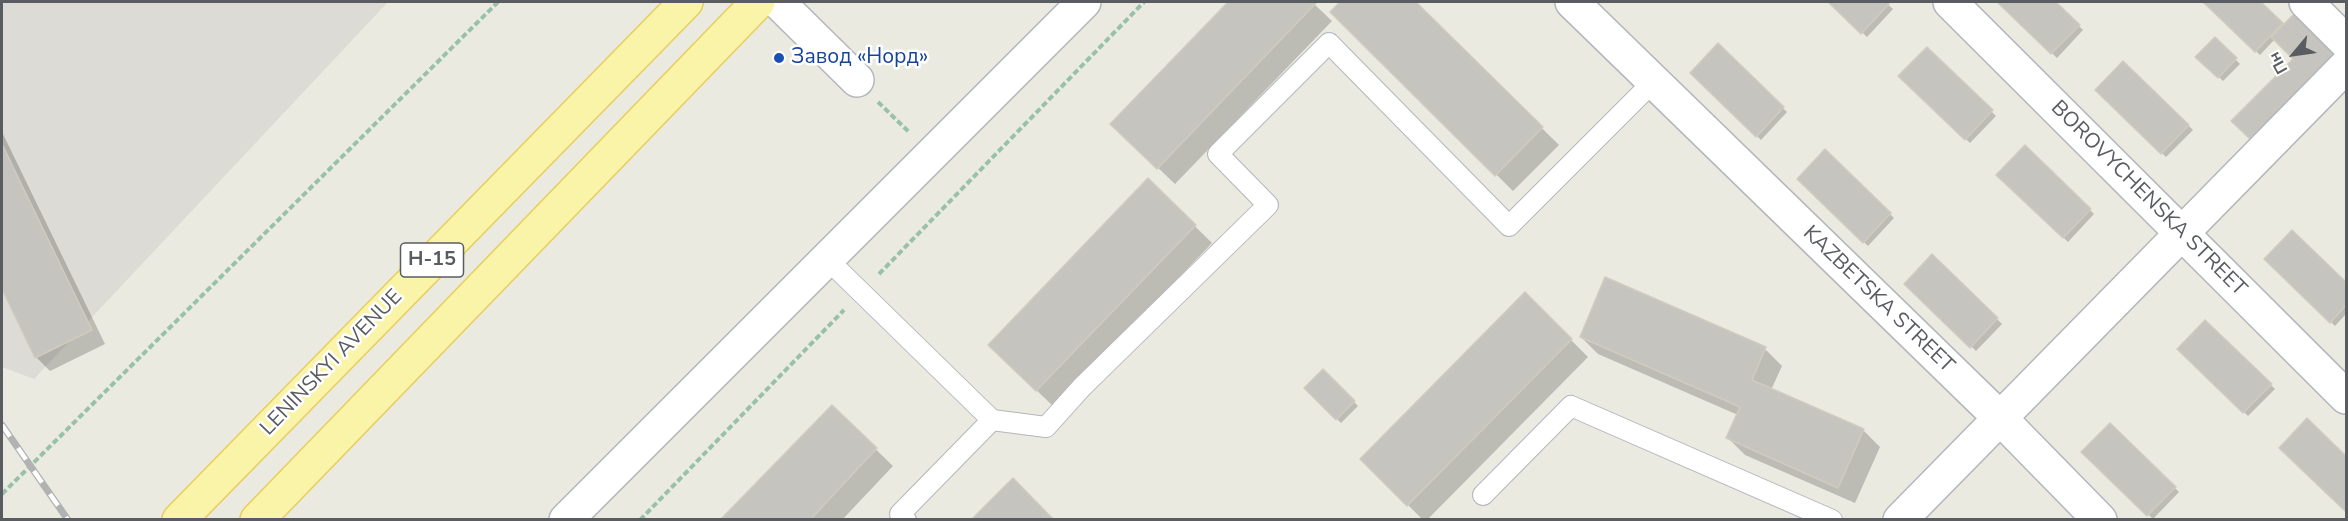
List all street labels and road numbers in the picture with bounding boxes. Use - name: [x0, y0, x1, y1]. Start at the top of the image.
- street label: BOROVYCHENSKA STREET: [2045, 96, 2251, 302]
- street label: KAZBETSKA STREET: [1797, 221, 1959, 379]
- road number: Н-15: [400, 243, 464, 277]
- street label: LENINSKYI AVENUE: [256, 285, 408, 441]

